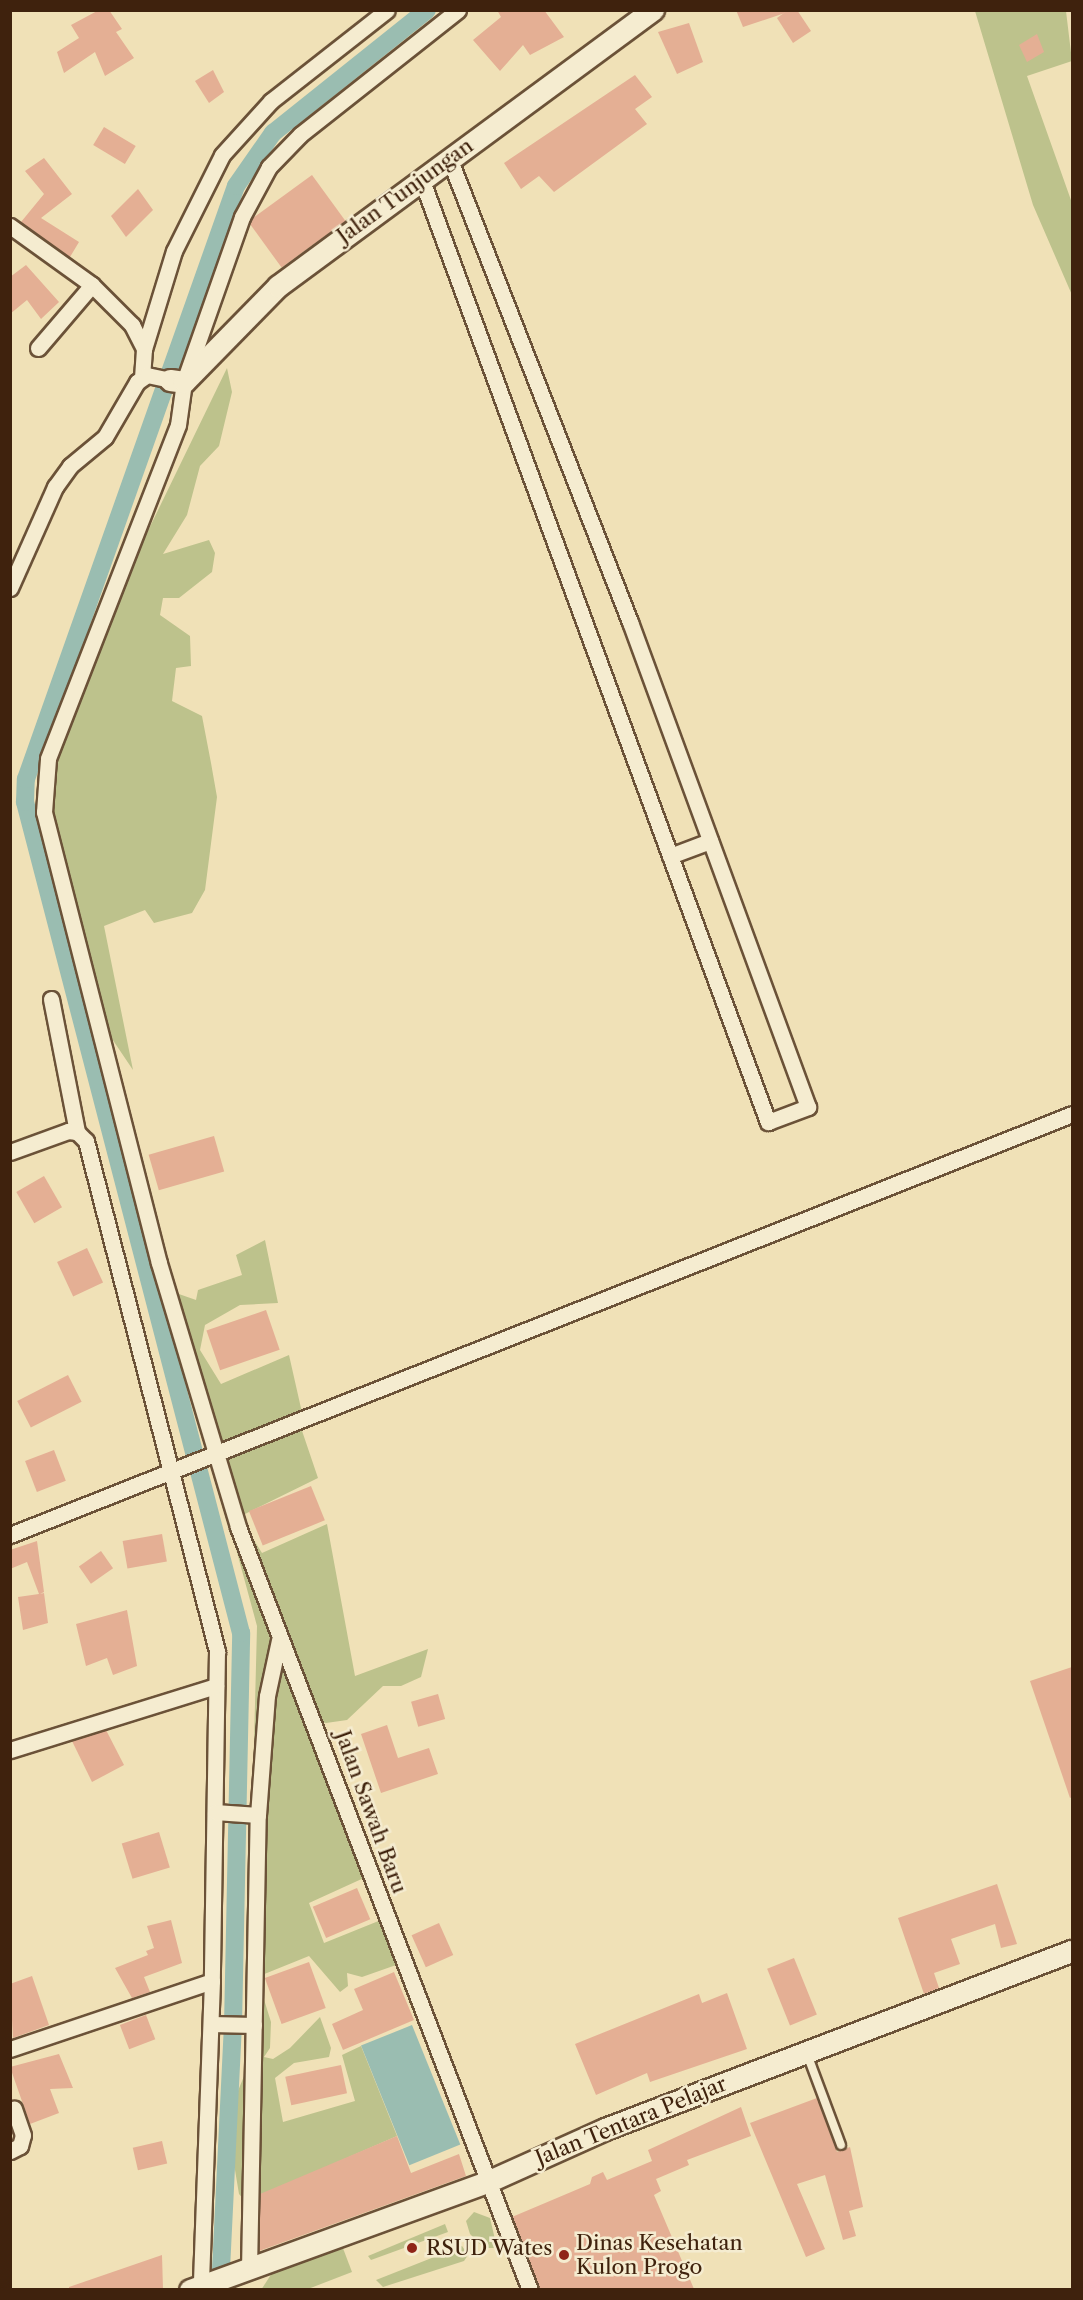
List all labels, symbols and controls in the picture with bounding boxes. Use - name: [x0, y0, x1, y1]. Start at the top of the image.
- street label: Jalan Tunjungan: [332, 133, 478, 249]
- street label: Jalan Sawah Baru: [330, 1727, 412, 1897]
- street label: Jalan Tentara Pelajar: [531, 2071, 731, 2171]
- place label: Dinas Kesehatan Kulon Progo: [576, 2230, 743, 2280]
- place label: RSUD Wates: [426, 2235, 553, 2261]
- marker: RSUD Wates: [403, 2239, 421, 2257]
- marker: Dinas Kesehatan Kulon Progo: [557, 2248, 571, 2262]

